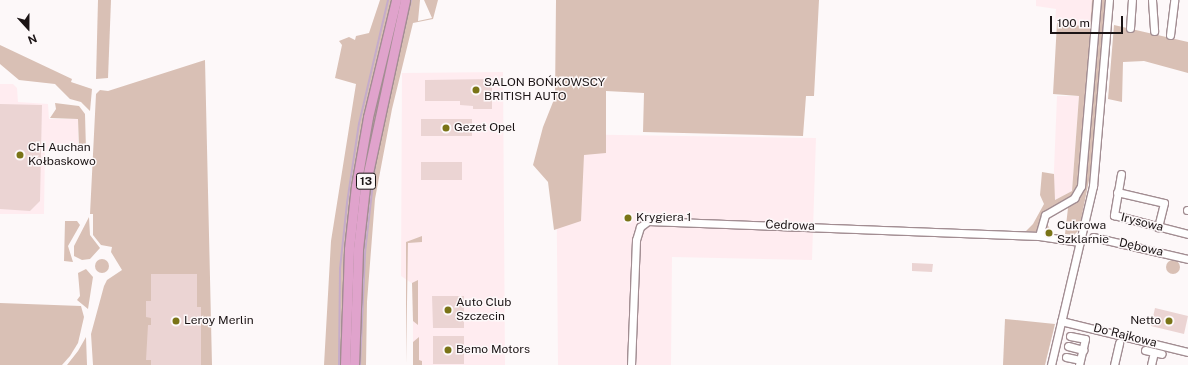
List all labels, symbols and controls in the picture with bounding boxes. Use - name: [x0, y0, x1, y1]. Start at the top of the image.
- north arrow: [8, 8, 48, 48]
- scale bar: [1052, 8, 1125, 34]
- text: 100 m: [1057, 16, 1090, 30]
- text: N: [26, 32, 38, 46]
- place label: SALON BOŃKOWSCY BRITISH AUTO: [484, 76, 605, 104]
- marker: SALON BOŃKOWSCY BRITISH AUTO: [471, 85, 481, 95]
- place label: Gezet Opel: [454, 121, 516, 135]
- marker: Gezet Opel: [441, 123, 451, 133]
- place label: CH Auchan Kołbaskowo: [28, 141, 96, 169]
- marker: CH Auchan Kołbaskowo: [15, 150, 25, 160]
- road number: 13: [355, 172, 377, 190]
- place label: Krygiera 1: [636, 211, 691, 225]
- street label: Irysowa: [1119, 211, 1165, 235]
- marker: Krygiera 1: [623, 213, 633, 223]
- street label: Cedrowa: [765, 218, 815, 234]
- place label: Cukrowa Szklarnie: [1057, 219, 1109, 247]
- marker: Cukrowa Szklarnie: [1044, 228, 1054, 238]
- street label: Dębowa: [1118, 236, 1164, 260]
- place label: Auto Club Szczecin: [456, 296, 511, 324]
- marker: Auto Club Szczecin: [443, 305, 453, 315]
- place label: Leroy Merlin: [184, 314, 254, 328]
- place label: Netto: [1130, 314, 1161, 328]
- marker: Leroy Merlin: [171, 316, 181, 326]
- marker: Netto: [1164, 316, 1174, 326]
- street label: Do Rajkowa: [1092, 321, 1158, 351]
- place label: Bemo Motors: [456, 343, 530, 357]
- marker: Bemo Motors: [443, 345, 453, 355]

